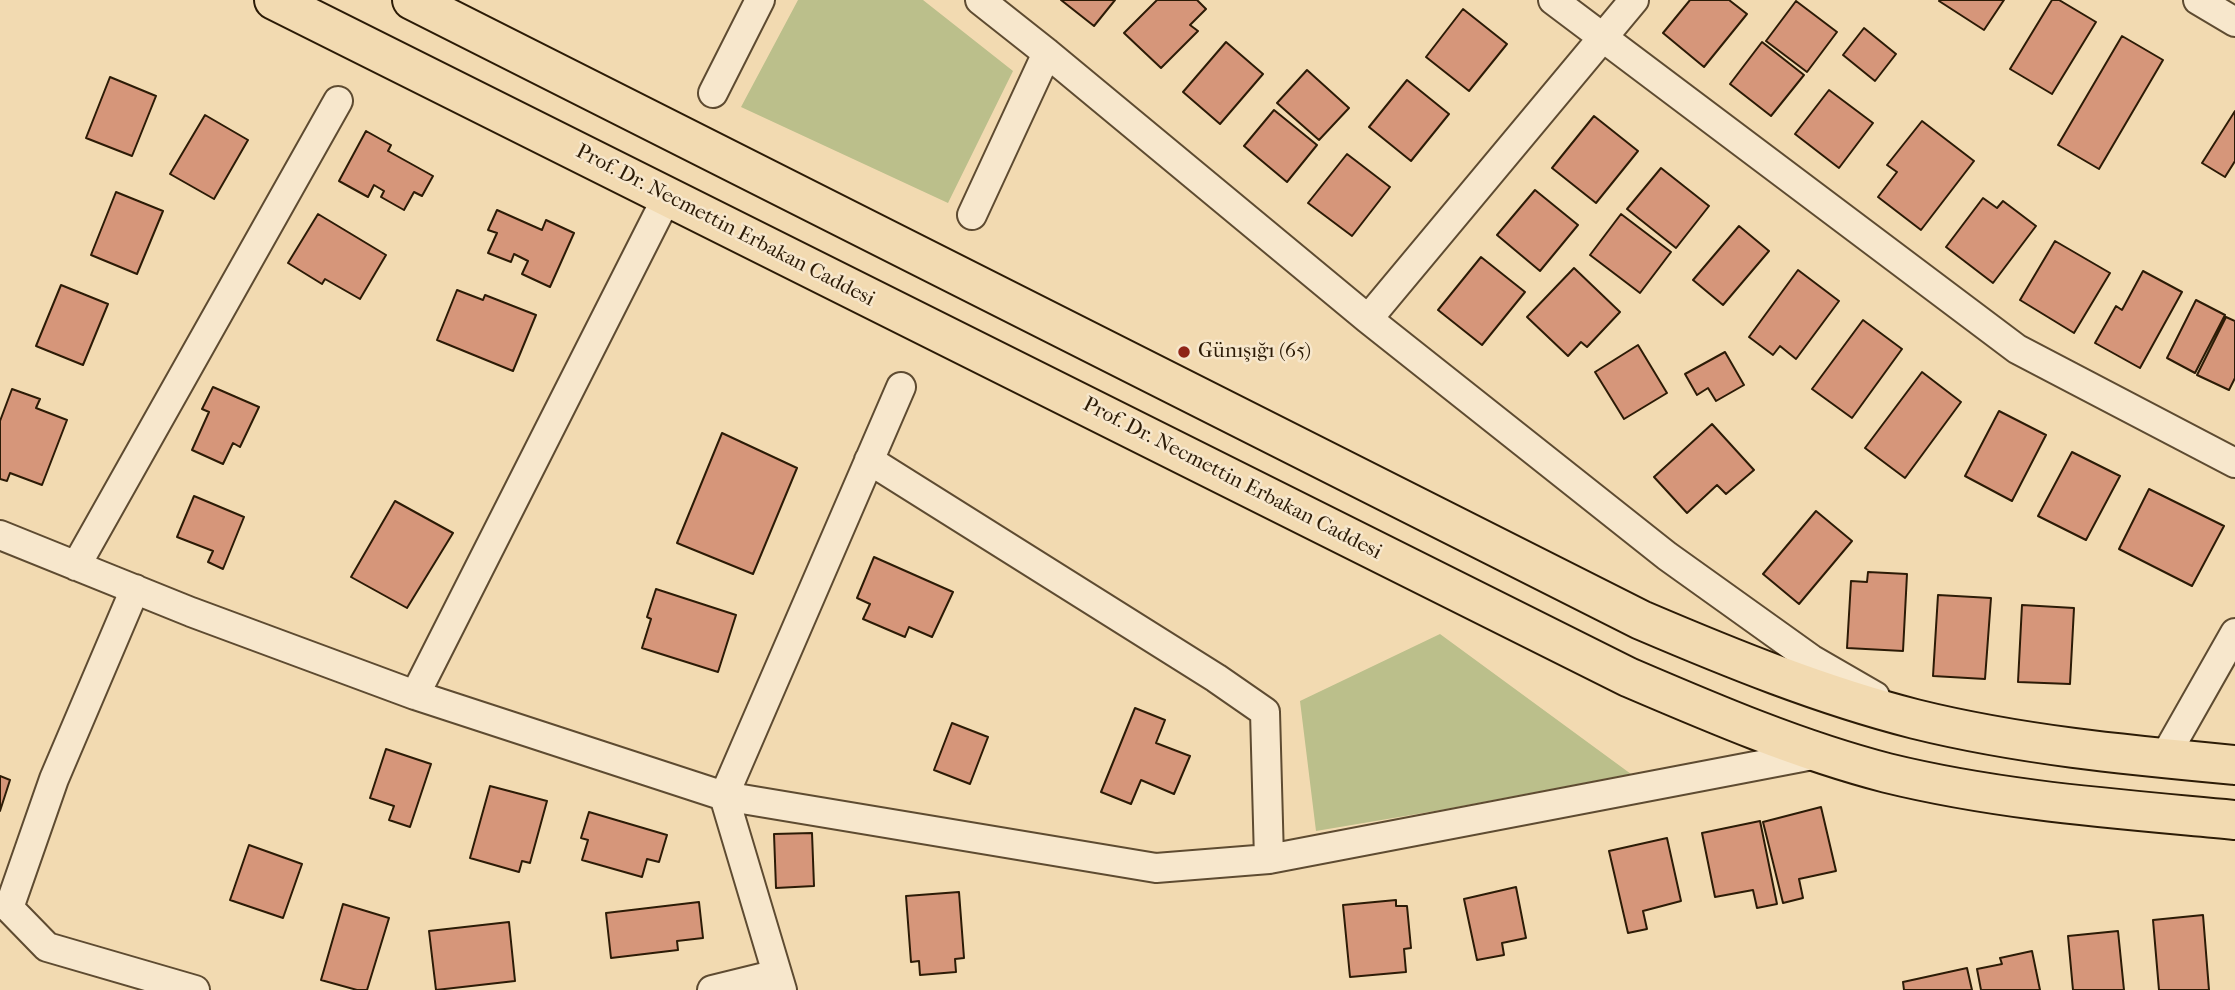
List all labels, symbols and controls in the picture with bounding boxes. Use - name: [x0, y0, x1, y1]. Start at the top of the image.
- street label: Prof. Dr. Necmettin Erbakan Caddesi: [571, 139, 879, 313]
- place label: Günışığı (65): [1198, 339, 1311, 365]
- marker: Günışığı (65): [1176, 344, 1192, 360]
- street label: Prof. Dr. Necmettin Erbakan Caddesi: [1078, 392, 1386, 566]

